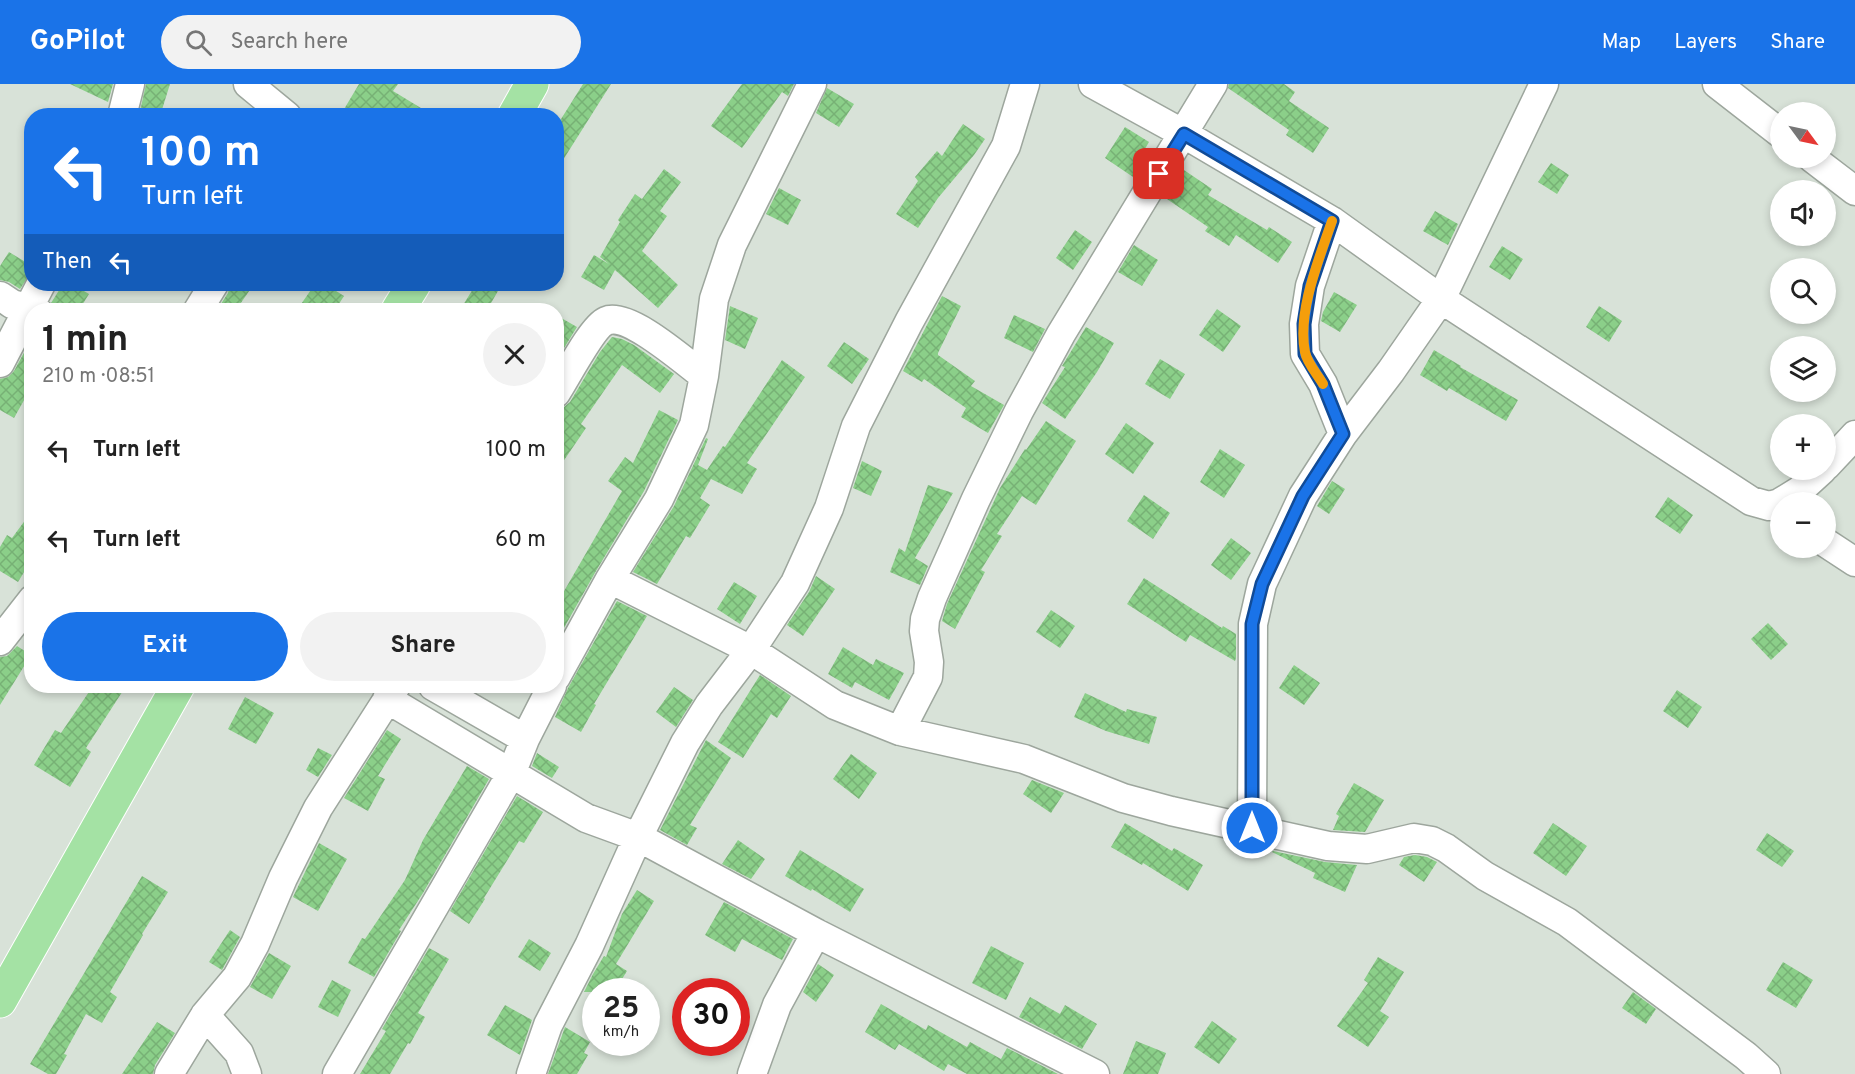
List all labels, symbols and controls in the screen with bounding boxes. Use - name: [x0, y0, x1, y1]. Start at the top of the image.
- search box: [161, 15, 581, 69]
- text: GoPilot: [30, 24, 125, 60]
- icon: search: [182, 26, 215, 59]
- text: Search here: [230, 29, 348, 56]
- text: Map: [1602, 29, 1641, 56]
- text: Layers: [1674, 29, 1737, 56]
- text: Share: [1770, 29, 1825, 56]
- north arrow: [1770, 102, 1836, 168]
- map controls: [1770, 102, 1836, 558]
- text: 100 m: [141, 128, 260, 181]
- icon: left: [42, 132, 120, 210]
- pin: [1133, 148, 1184, 199]
- icon: arrive: [1142, 157, 1175, 190]
- text: Turn left: [141, 180, 243, 214]
- button: sound: [1770, 180, 1836, 246]
- icon: left: [104, 246, 137, 279]
- text: Then: [42, 249, 92, 276]
- button: search: [1770, 258, 1836, 324]
- text: 1 min: [42, 318, 128, 364]
- button: close: [483, 323, 546, 386]
- button: layers: [1770, 336, 1836, 402]
- text: 210 m · 08:51: [42, 364, 155, 390]
- button: +: [1770, 414, 1836, 480]
- icon: left: [42, 434, 75, 467]
- text: Turn left: [93, 437, 181, 464]
- text: 100 m: [486, 437, 546, 464]
- button: −: [1770, 492, 1836, 558]
- icon: left: [42, 524, 75, 557]
- text: Turn left: [93, 527, 181, 554]
- text: 60 m: [495, 527, 546, 554]
- button: Exit: [42, 612, 288, 681]
- button: Share: [300, 612, 546, 681]
- position arrow: [1220, 796, 1284, 860]
- speed limit sign: 30: [672, 978, 750, 1056]
- text: 25: [603, 991, 639, 1028]
- text: km/h: [603, 1023, 639, 1042]

